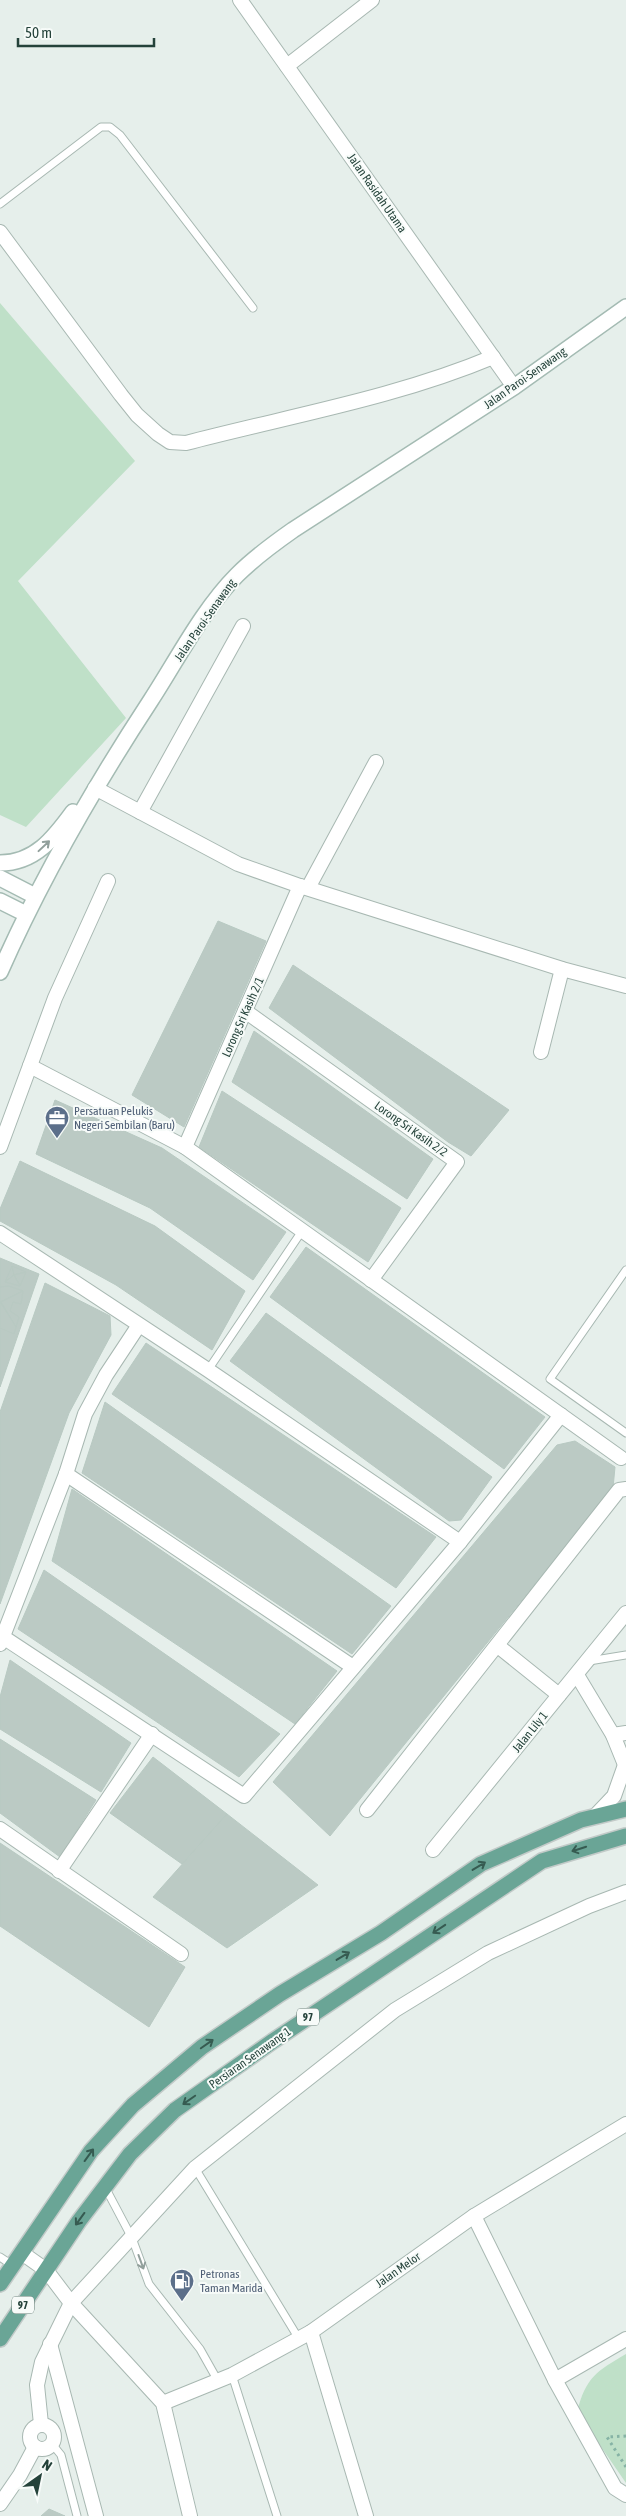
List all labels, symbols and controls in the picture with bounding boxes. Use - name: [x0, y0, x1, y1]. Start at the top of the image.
- scale bar: [18, 15, 154, 47]
- text: 50 m: [25, 24, 52, 41]
- street label: Jalan Rasidah Utama: [345, 151, 409, 235]
- street label: Jalan Paroi-Senawang: [481, 344, 570, 412]
- street label: Jalan Paroi-Senawang: [171, 575, 239, 664]
- one-way arrow: [37, 840, 50, 852]
- street label: Lorong Sri Kasih 2/1: [219, 975, 267, 1059]
- street label: Lorong Sri Kasih 2/2: [372, 1099, 450, 1159]
- place label: Persatuan Pelukis Negeri Sembilan (Baru): [74, 1104, 175, 1132]
- office icon: Persatuan Pelukis Negeri Sembilan (Baru): [44, 1105, 70, 1139]
- street label: Jalan Lily 1: [509, 1709, 551, 1755]
- one-way arrow: [571, 1844, 587, 1854]
- one-way arrow: [471, 1861, 485, 1871]
- one-way arrow: [433, 1924, 447, 1934]
- one-way arrow: [336, 1950, 350, 1960]
- road number: 97: [297, 2008, 319, 2025]
- street label: Persiaran Senawang 1: [206, 2024, 294, 2091]
- one-way arrow: [199, 2039, 213, 2049]
- one-way arrow: [183, 2095, 197, 2105]
- one-way arrow: [83, 2149, 94, 2162]
- one-way arrow: [75, 2212, 86, 2225]
- street label: Jalan Melor: [373, 2249, 423, 2290]
- one-way arrow: [137, 2254, 146, 2269]
- place label: Petronas Taman Marida: [200, 2267, 263, 2295]
- fuel station icon: Petronas Taman Marida: [169, 2268, 195, 2302]
- road number: 97: [12, 2296, 34, 2314]
- north arrow: [15, 2451, 65, 2501]
- text: N: [39, 2456, 55, 2474]

